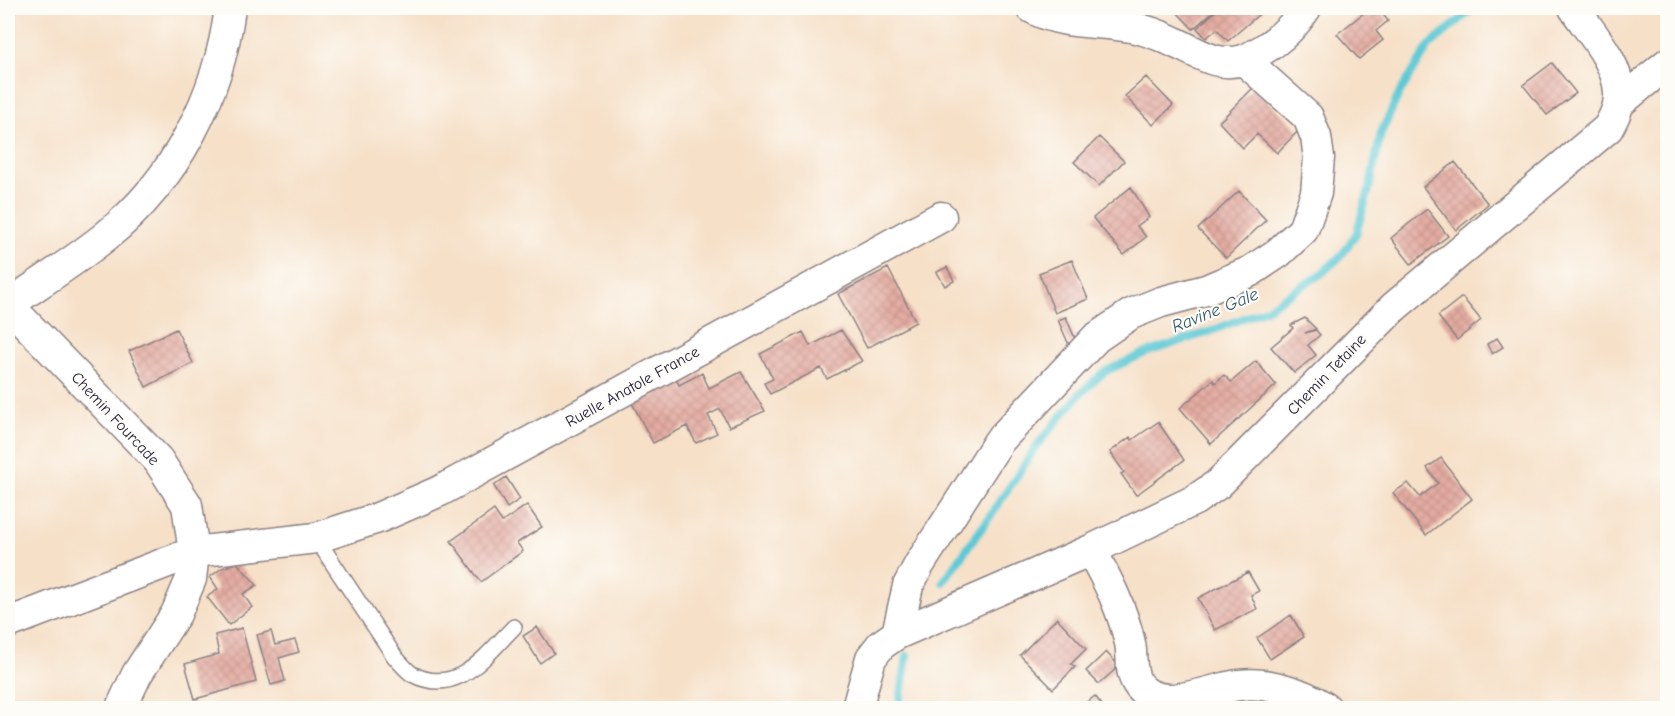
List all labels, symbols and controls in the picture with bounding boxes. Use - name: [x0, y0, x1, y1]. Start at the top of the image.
- water label: Ravine Gale: [1169, 284, 1262, 337]
- street label: Chemin Tetaine: [1284, 331, 1370, 419]
- street label: Ruelle Anatole France: [562, 343, 702, 431]
- street label: Chemin Fourcade: [68, 368, 163, 469]

